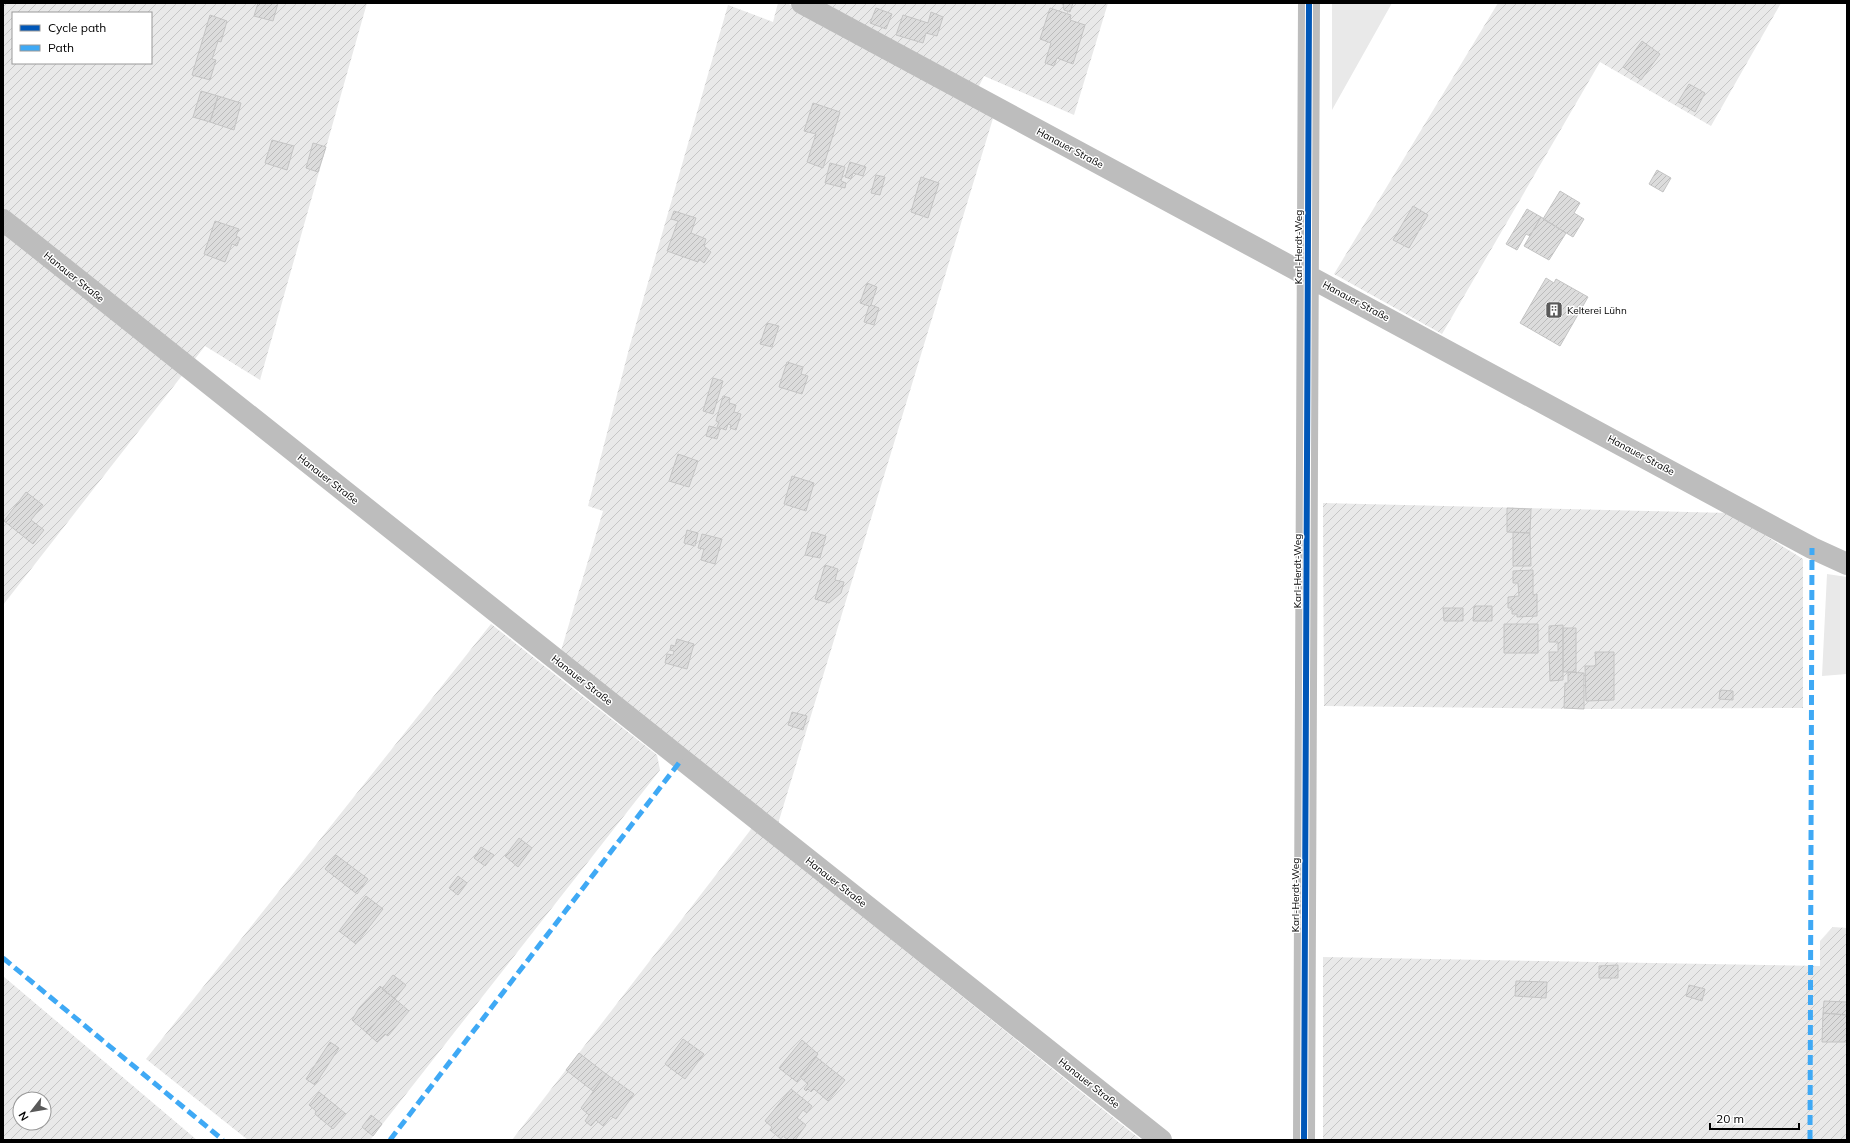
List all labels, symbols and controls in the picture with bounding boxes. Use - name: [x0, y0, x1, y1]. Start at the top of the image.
- legend: [12, 12, 152, 64]
- text: Cycle path: [48, 20, 106, 35]
- text: Path: [48, 40, 74, 55]
- street label: Hanauer Straße: [1034, 125, 1106, 171]
- street label: Karl-Herdt-Weg: [1292, 210, 1305, 284]
- street label: Hanauer Straße: [41, 249, 107, 305]
- street label: Hanauer Straße: [1320, 278, 1392, 324]
- building icon: Kelterei Lühn: [1544, 300, 1564, 320]
- place label: Kelterei Lühn: [1567, 304, 1627, 317]
- street label: Hanauer Straße: [1605, 432, 1677, 478]
- street label: Hanauer Straße: [295, 451, 361, 507]
- street label: Karl-Herdt-Weg: [1291, 534, 1304, 608]
- street label: Hanauer Straße: [549, 652, 615, 708]
- street label: Hanauer Straße: [803, 854, 869, 910]
- street label: Karl-Herdt-Weg: [1289, 858, 1302, 932]
- street label: Hanauer Straße: [1056, 1055, 1122, 1111]
- north arrow: [12, 1091, 52, 1131]
- scale bar: [1710, 1105, 1799, 1131]
- text: N: [15, 1109, 32, 1123]
- text: 20 m: [1716, 1111, 1744, 1126]

